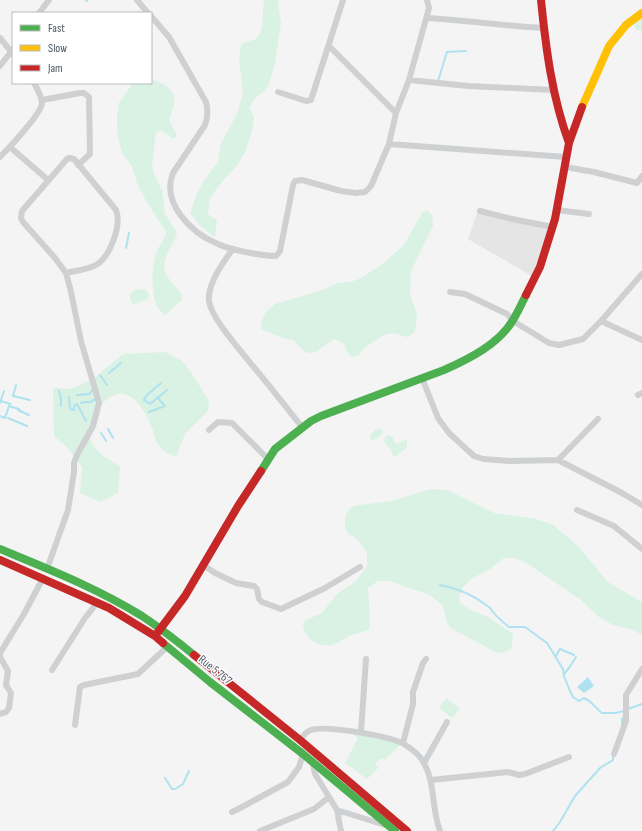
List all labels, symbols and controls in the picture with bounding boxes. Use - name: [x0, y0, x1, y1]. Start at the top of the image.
- legend: [12, 12, 152, 84]
- text: Fast: [48, 21, 65, 36]
- text: Slow: [48, 41, 67, 56]
- text: Jam: [47, 61, 63, 76]
- street label: Rue 5.767: [195, 652, 235, 688]

